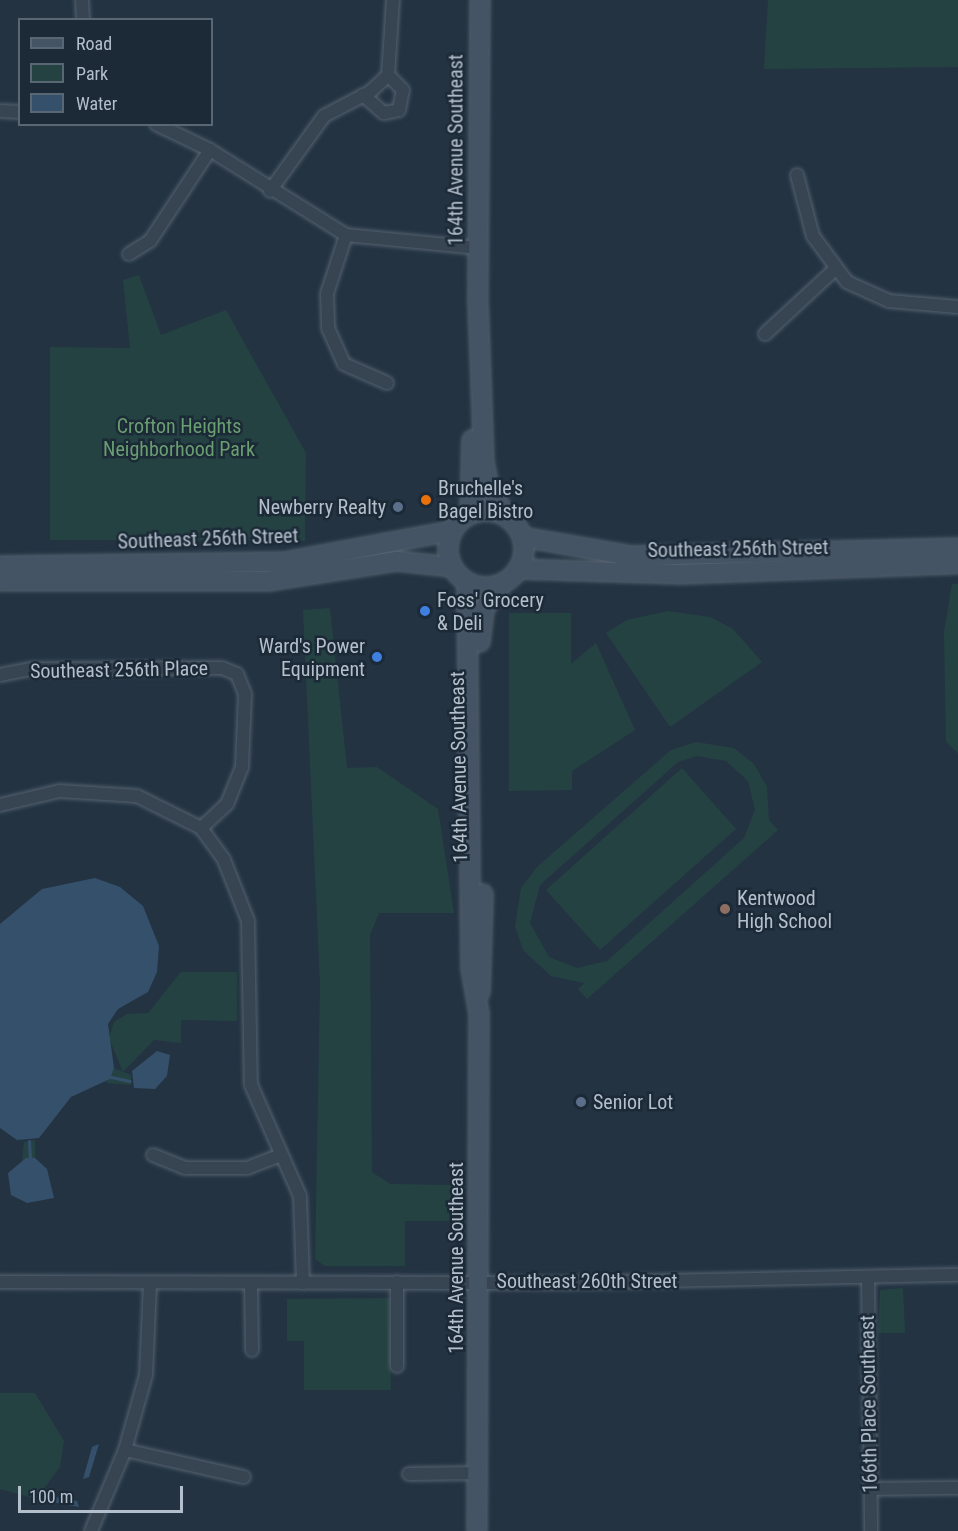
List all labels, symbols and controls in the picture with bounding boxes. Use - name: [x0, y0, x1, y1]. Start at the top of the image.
- legend: [18, 18, 213, 126]
- text: Road: [76, 33, 112, 54]
- street label: 164th Avenue Southeast: [444, 54, 468, 246]
- text: Park: [76, 63, 108, 84]
- text: Water: [76, 93, 117, 114]
- park label: Crofton Heights Neighborhood Park: [103, 415, 255, 462]
- place label: Bruchelle's Bagel Bistro: [438, 476, 533, 523]
- marker: Bruchelle's Bagel Bistro: [419, 493, 433, 507]
- place label: Newberry Realty: [258, 495, 386, 519]
- marker: Newberry Realty: [391, 500, 405, 514]
- street label: Southeast 256th Street: [117, 524, 299, 554]
- street label: Southeast 256th Street: [647, 535, 829, 563]
- place label: Foss' Grocery & Deli: [437, 588, 544, 635]
- marker: Foss' Grocery & Deli: [418, 604, 432, 618]
- place label: Ward's Power Equipment: [259, 634, 365, 681]
- marker: Ward's Power Equipment: [370, 650, 384, 664]
- street label: Southeast 256th Place: [30, 656, 208, 684]
- street label: 164th Avenue Southeast: [445, 671, 473, 863]
- place label: Kentwood High School: [737, 886, 832, 933]
- marker: Kentwood High School: [718, 902, 732, 916]
- place label: Senior Lot: [593, 1090, 673, 1114]
- marker: Senior Lot: [574, 1095, 588, 1109]
- street label: 164th Avenue Southeast: [444, 1162, 468, 1354]
- street label: Southeast 260th Street: [497, 1269, 677, 1293]
- street label: 166th Place Southeast: [855, 1315, 883, 1493]
- scale bar: [21, 1474, 186, 1512]
- text: 100 m: [29, 1486, 73, 1507]

